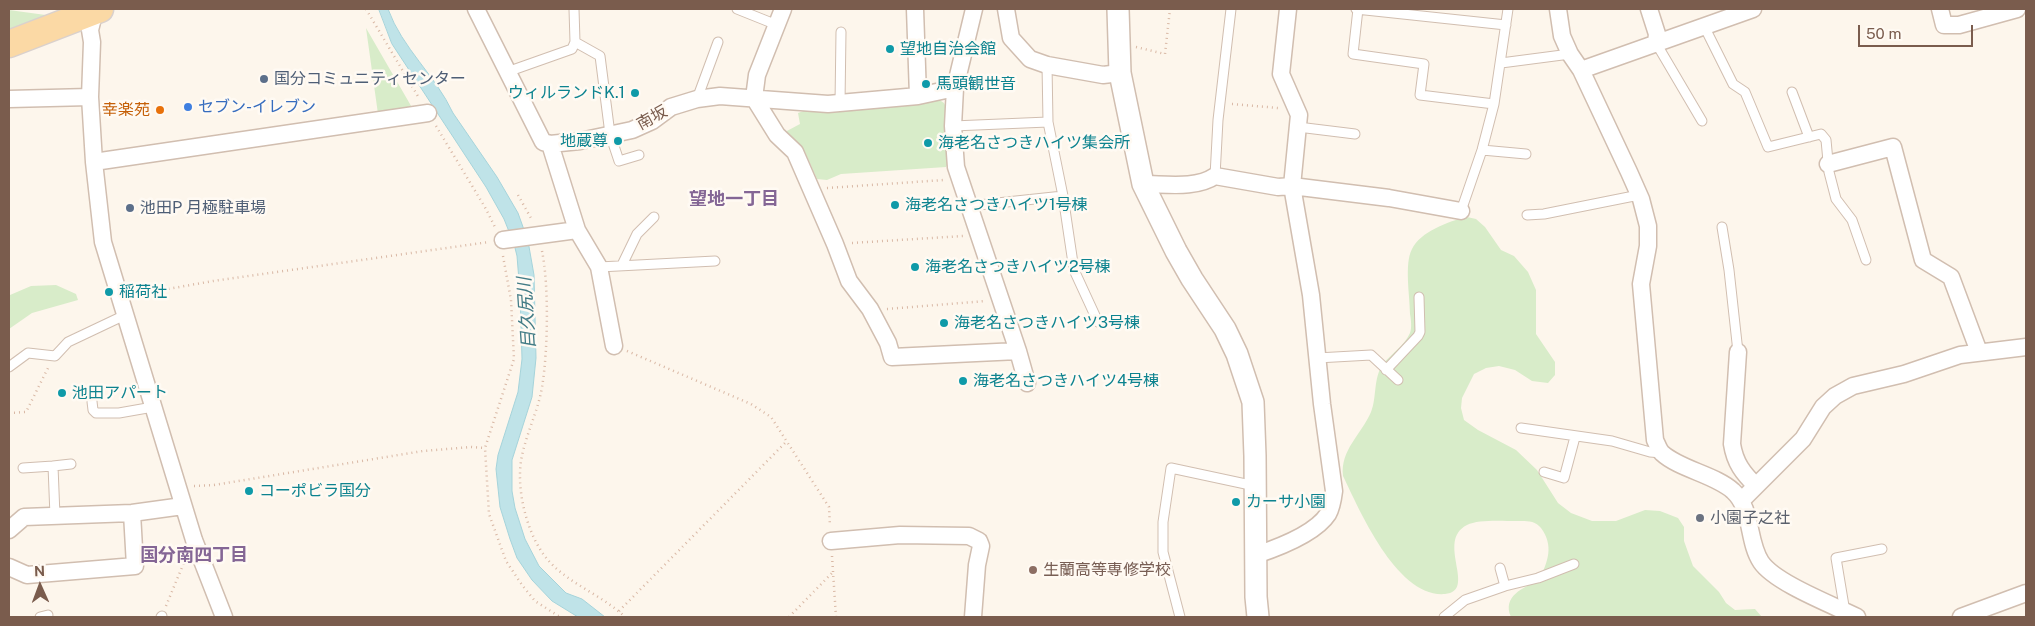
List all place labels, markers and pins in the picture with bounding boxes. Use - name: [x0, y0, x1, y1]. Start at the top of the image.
- place label: 望地自治会館: [900, 39, 996, 59]
- marker: 望地自治会館: [884, 43, 896, 55]
- place label: 国分コミュニティセンター: [274, 69, 466, 89]
- marker: 国分コミュニティセンター: [258, 73, 270, 85]
- place label: 馬頭観世音: [936, 74, 1016, 94]
- marker: 馬頭観世音: [920, 78, 932, 90]
- place label: ウィルランドK.1: [508, 83, 625, 103]
- marker: ウィルランドK.1: [629, 87, 641, 99]
- place label: セブン-イレブン: [198, 97, 316, 117]
- place label: 幸楽苑: [102, 100, 150, 120]
- marker: セブン-イレブン: [182, 101, 194, 113]
- marker: 幸楽苑: [154, 104, 166, 116]
- place label: 地蔵尊: [560, 131, 608, 151]
- place label: 海老名さつきハイツ集会所: [938, 133, 1130, 153]
- marker: 地蔵尊: [612, 135, 624, 147]
- marker: 海老名さつきハイツ集会所: [922, 137, 934, 149]
- place label: 海老名さつきハイツ1号棟: [905, 195, 1088, 215]
- place label: 池田P 月極駐車場: [140, 198, 266, 218]
- marker: 海老名さつきハイツ1号棟: [889, 199, 901, 211]
- marker: 池田P 月極駐車場: [124, 202, 136, 214]
- place label: 海老名さつきハイツ2号棟: [925, 257, 1111, 277]
- marker: 海老名さつきハイツ2号棟: [909, 261, 921, 273]
- place label: 稲荷社: [119, 282, 167, 302]
- marker: 稲荷社: [103, 286, 115, 298]
- place label: 海老名さつきハイツ3号棟: [954, 313, 1140, 333]
- marker: 海老名さつきハイツ3号棟: [938, 317, 950, 329]
- place label: 海老名さつきハイツ4号棟: [973, 371, 1159, 391]
- marker: 海老名さつきハイツ4号棟: [957, 375, 969, 387]
- place label: 池田アパート: [72, 383, 168, 403]
- marker: 池田アパート: [56, 387, 68, 399]
- place label: コーポビラ国分: [259, 481, 371, 501]
- marker: コーポビラ国分: [243, 485, 255, 497]
- place label: カーサ小園: [1246, 492, 1326, 512]
- marker: カーサ小園: [1230, 496, 1242, 508]
- place label: 小園子之社: [1710, 508, 1790, 528]
- marker: 小園子之社: [1694, 512, 1706, 524]
- place label: 生蘭高等専修学校: [1043, 560, 1171, 580]
- marker: 生蘭高等専修学校: [1027, 564, 1039, 576]

